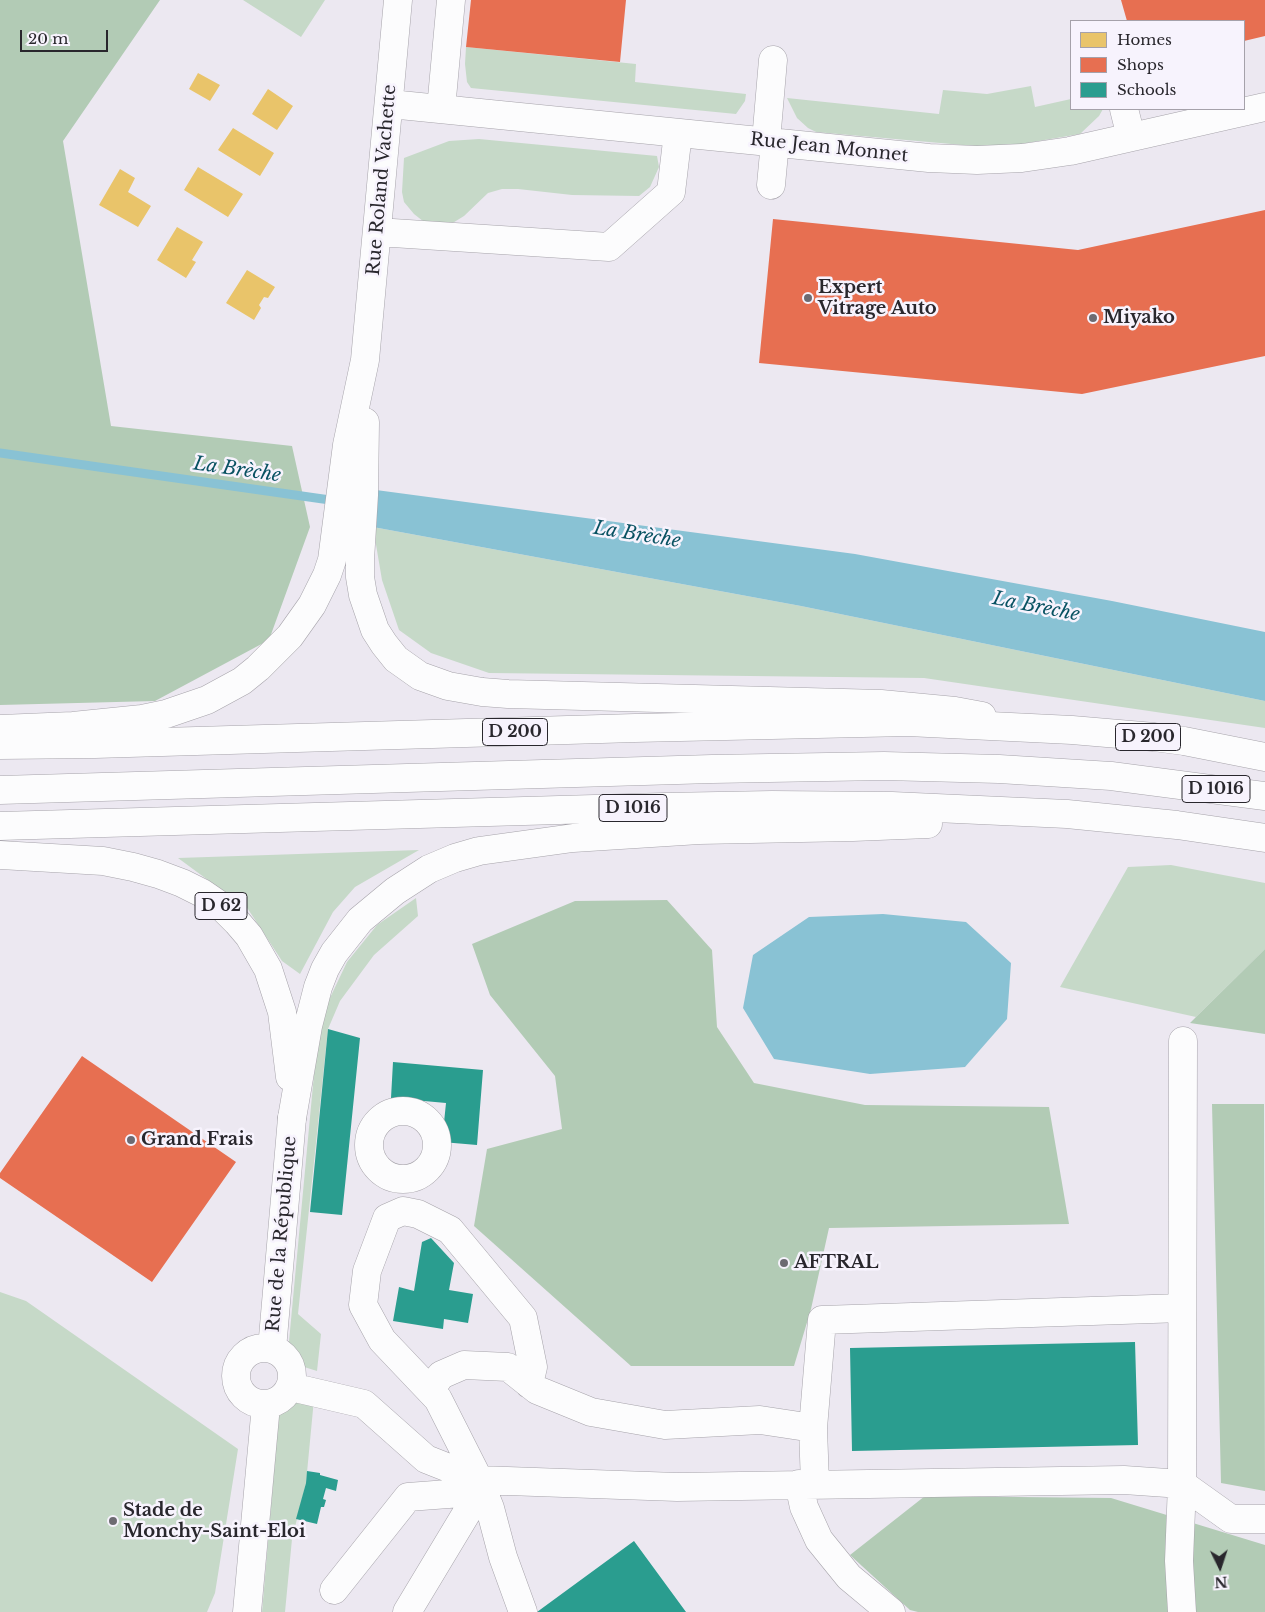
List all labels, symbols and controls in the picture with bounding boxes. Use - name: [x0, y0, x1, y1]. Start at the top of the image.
- scale bar: [22, 20, 110, 52]
- legend: [1070, 20, 1245, 110]
- text: 20 m: [28, 29, 68, 48]
- text: Homes: [1117, 30, 1172, 49]
- text: Shops: [1117, 55, 1164, 74]
- text: Schools: [1117, 80, 1176, 99]
- street label: Rue Roland Vachette: [363, 84, 401, 276]
- street label: Rue Jean Monnet: [749, 129, 909, 167]
- place label: Expert Vitrage Auto: [818, 277, 937, 320]
- marker: Expert Vitrage Auto: [802, 292, 814, 304]
- place label: Miyako: [1103, 307, 1175, 329]
- marker: Miyako: [1087, 312, 1099, 324]
- water label: La Brèche: [192, 453, 282, 487]
- water label: La Brèche: [592, 517, 682, 553]
- water label: La Brèche: [991, 587, 1081, 627]
- road number: D 200: [482, 719, 548, 746]
- road number: D 200: [1116, 724, 1180, 750]
- road number: D 1016: [1182, 776, 1250, 802]
- road number: D 1016: [599, 794, 667, 821]
- road number: D 62: [195, 892, 247, 919]
- place label: Grand Frais: [141, 1129, 253, 1151]
- marker: Grand Frais: [125, 1134, 137, 1146]
- street label: Rue de la République: [263, 1135, 301, 1333]
- place label: AFTRAL: [794, 1252, 879, 1274]
- marker: AFTRAL: [778, 1257, 790, 1269]
- place label: Stade de Monchy-Saint-Eloi: [123, 1500, 306, 1542]
- marker: Stade de Monchy-Saint-Eloi: [107, 1515, 119, 1527]
- north arrow: [1195, 1542, 1245, 1592]
- text: N: [1214, 1573, 1228, 1591]

